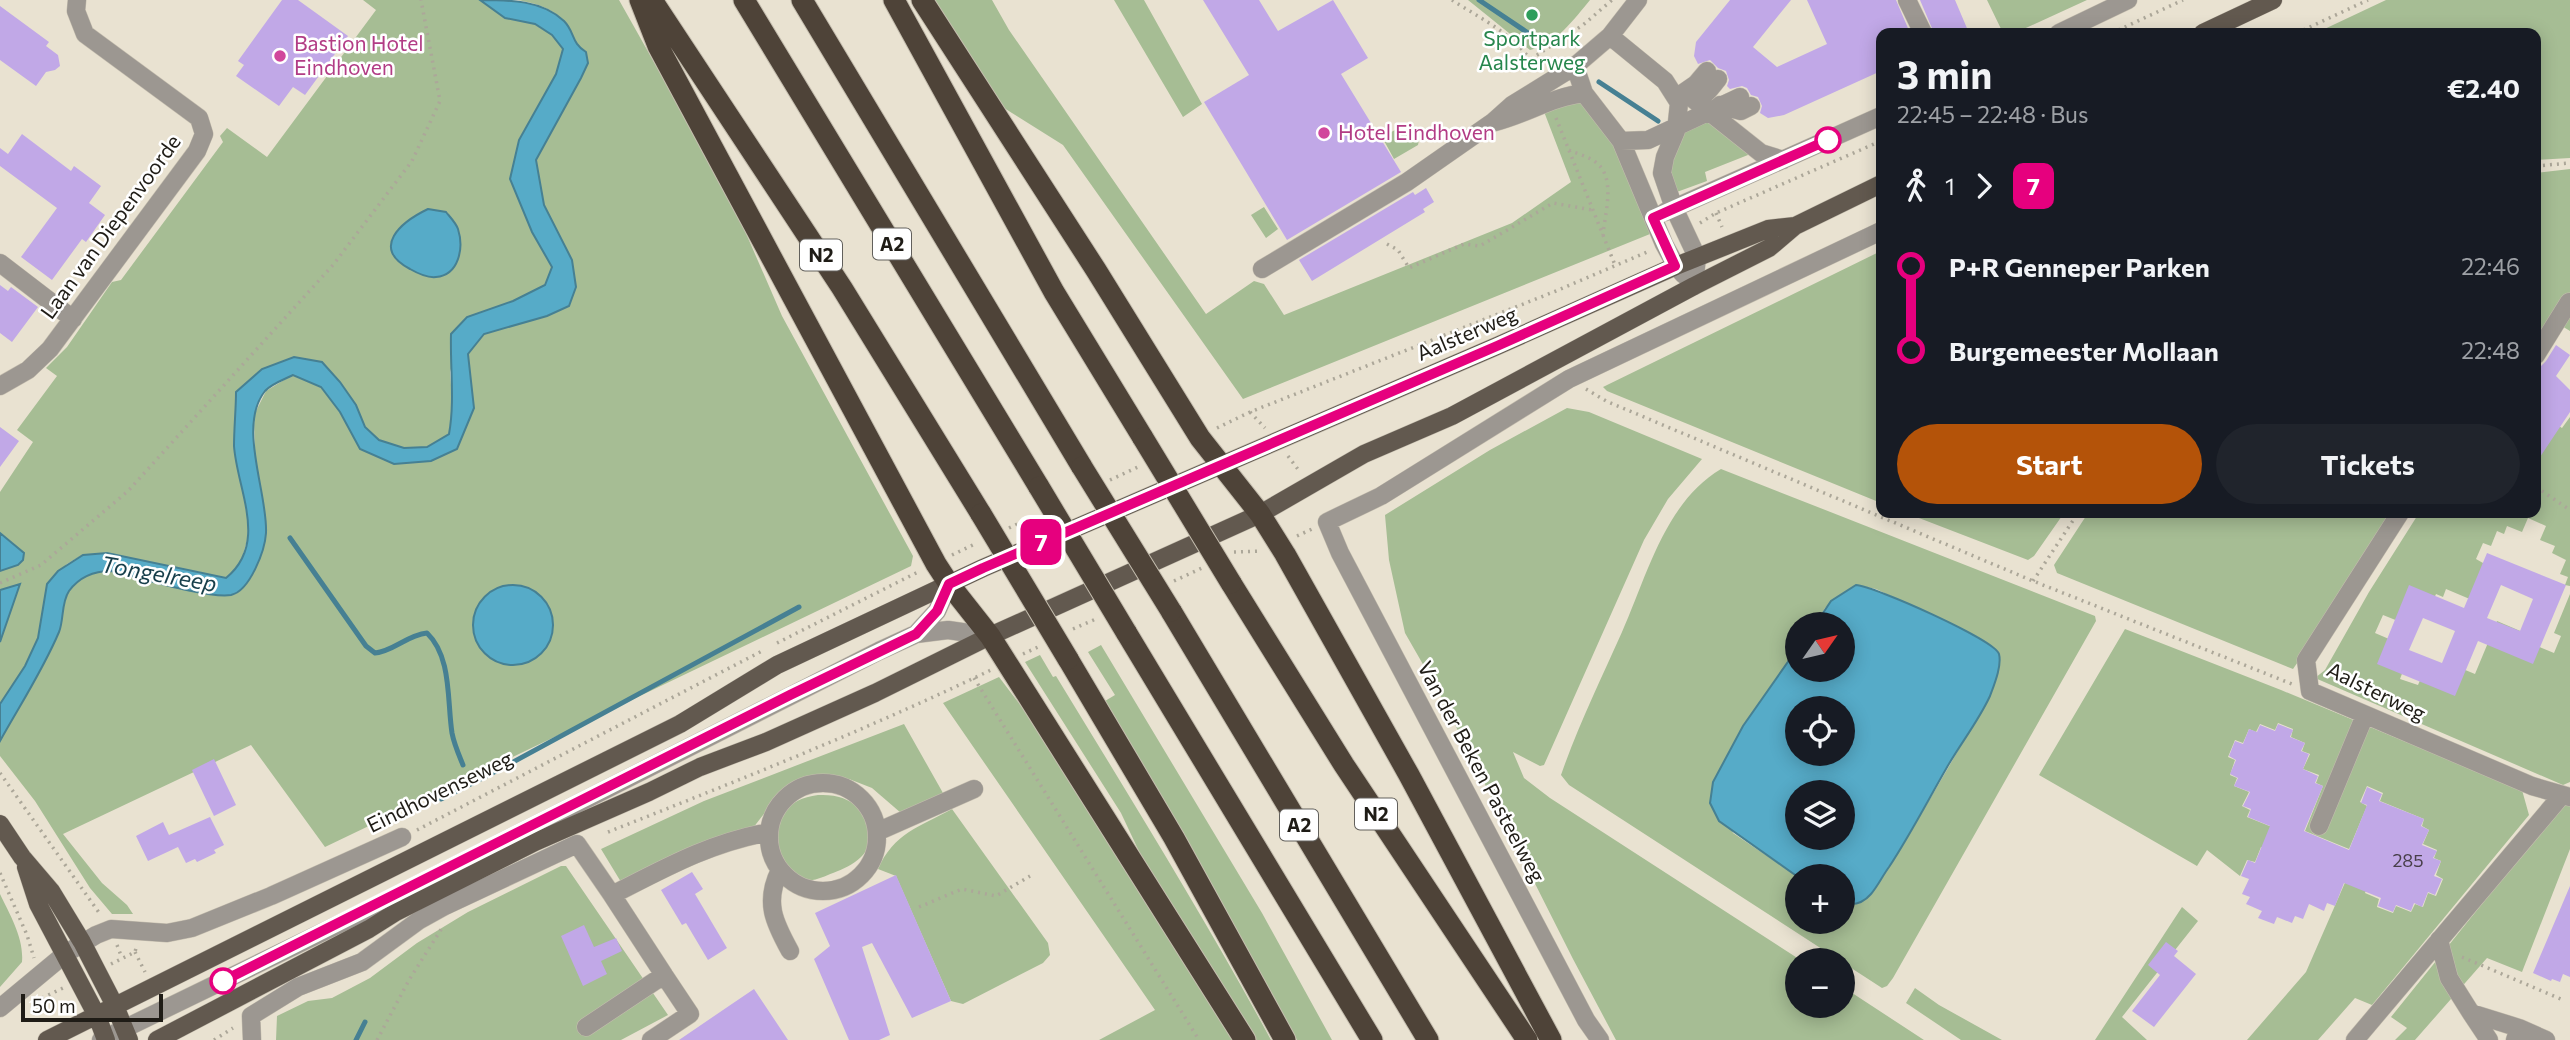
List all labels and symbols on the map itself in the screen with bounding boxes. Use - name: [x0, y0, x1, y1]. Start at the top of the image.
- marker: Sportpark Aalsterweg: [1524, 7, 1540, 23]
- place label: Sportpark Aalsterweg: [1479, 25, 1585, 74]
- place label: Bastion Hotel Eindhoven: [294, 30, 424, 79]
- marker: Bastion Hotel Eindhoven: [272, 48, 288, 64]
- place label: Hotel Eindhoven: [1338, 119, 1495, 144]
- marker: Hotel Eindhoven: [1316, 125, 1332, 141]
- unlabelled marker: [1815, 127, 1841, 153]
- street label: Laan van Diepenvoorde: [35, 129, 185, 323]
- road number: A2: [873, 228, 911, 260]
- road number: N2: [800, 240, 842, 270]
- street label: Aalsterweg: [1412, 300, 1521, 365]
- line badge: 7: [1018, 519, 1064, 565]
- water label: Tongelreep: [99, 549, 219, 597]
- north arrow: [1785, 612, 1855, 682]
- street label: Van der Beken Pasteelweg: [1413, 656, 1551, 886]
- street label: Aalsterweg: [2323, 656, 2430, 725]
- street label: Eindhovenseweg: [362, 745, 516, 837]
- road number: N2: [1355, 799, 1397, 830]
- road number: A2: [1280, 810, 1318, 840]
- house number: 285: [2392, 849, 2424, 871]
- unlabelled marker: [210, 968, 236, 994]
- scale bar: [21, 991, 163, 1023]

